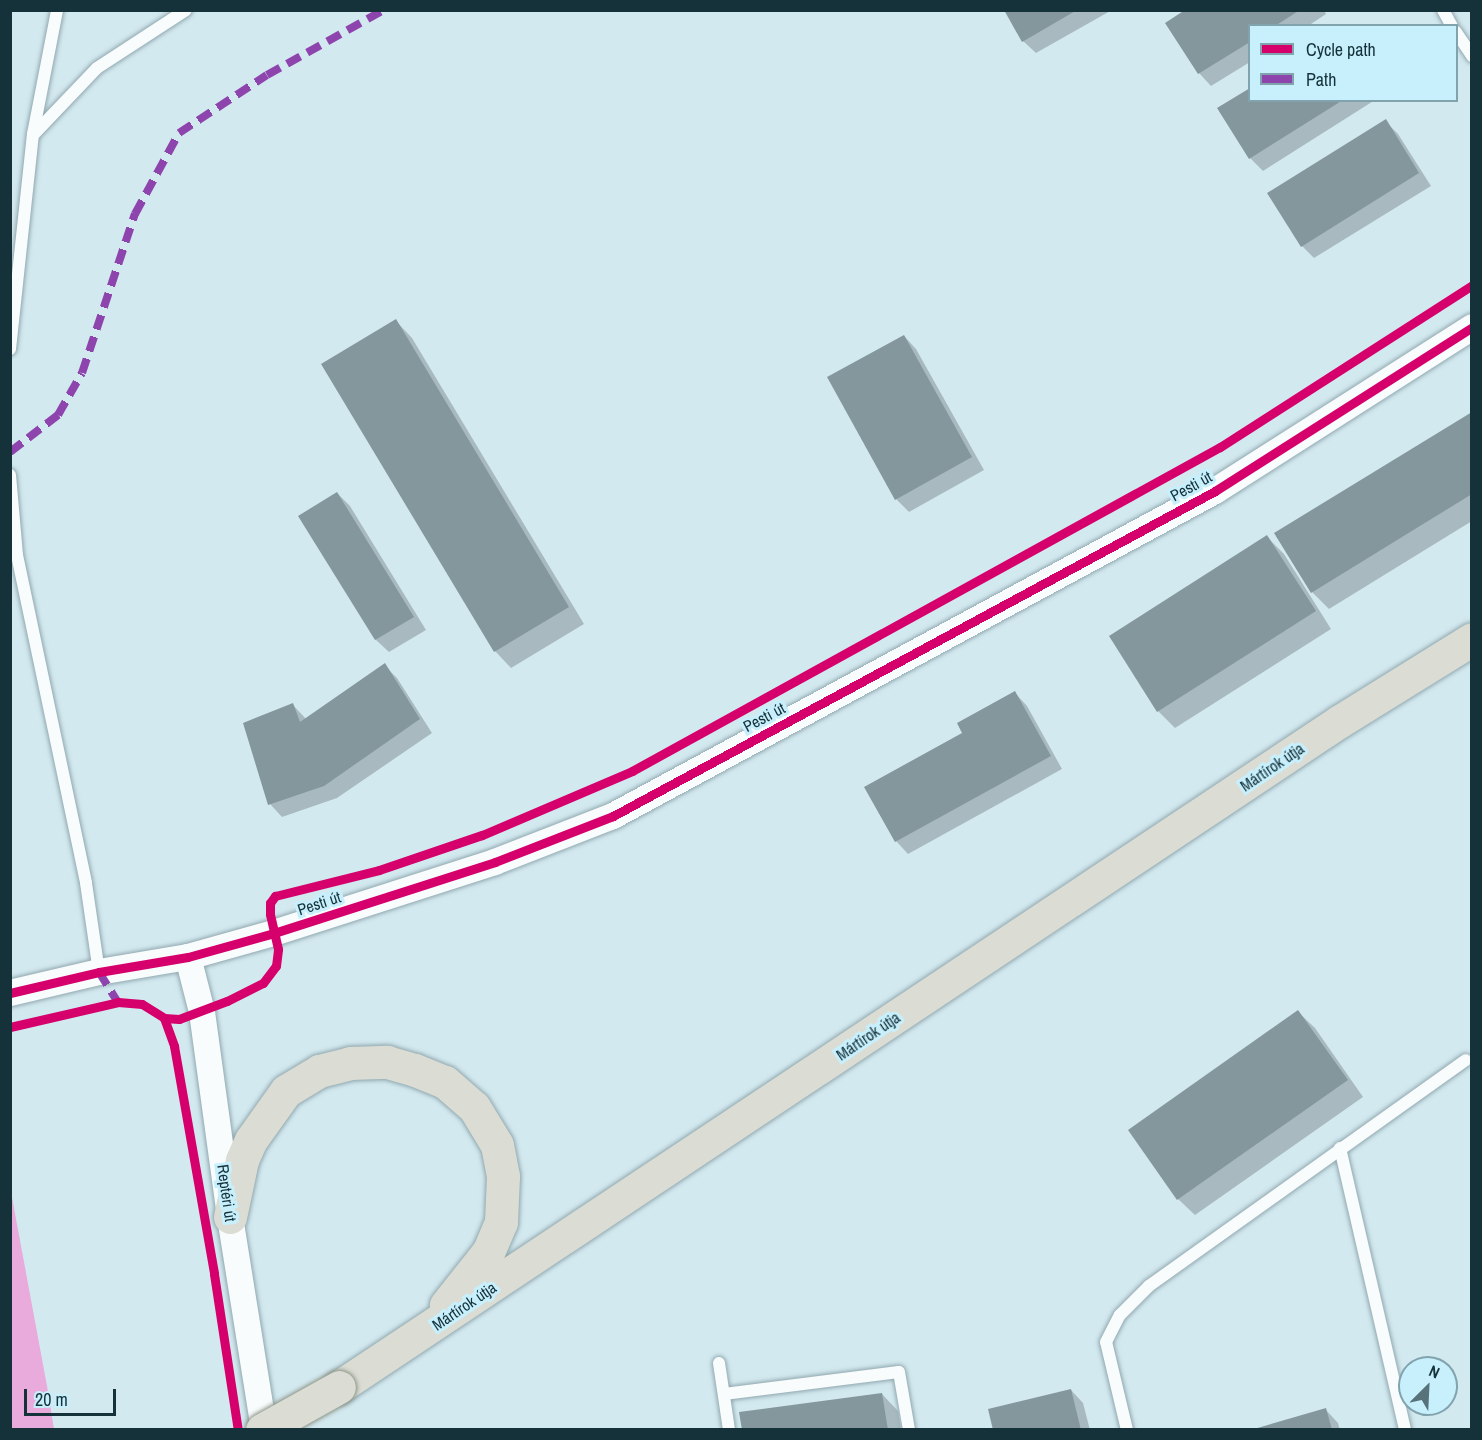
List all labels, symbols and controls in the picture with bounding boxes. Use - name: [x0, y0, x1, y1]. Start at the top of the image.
- legend: [1248, 24, 1458, 102]
- text: Cycle path: [1306, 37, 1376, 62]
- text: Path: [1306, 67, 1336, 92]
- street label: Pesti út: [1167, 467, 1215, 505]
- street label: Pesti út: [740, 698, 788, 736]
- street label: Mártírok útja: [1236, 739, 1308, 795]
- street label: Pesti út: [295, 887, 343, 919]
- street label: Mártírok útja: [832, 1008, 904, 1064]
- street label: Reptéri út: [213, 1163, 241, 1223]
- street label: Mártírok útja: [428, 1278, 500, 1334]
- north arrow: [1398, 1356, 1458, 1416]
- text: N: [1426, 1359, 1443, 1383]
- scale bar: [27, 1377, 118, 1415]
- text: 20 m: [35, 1387, 68, 1412]

